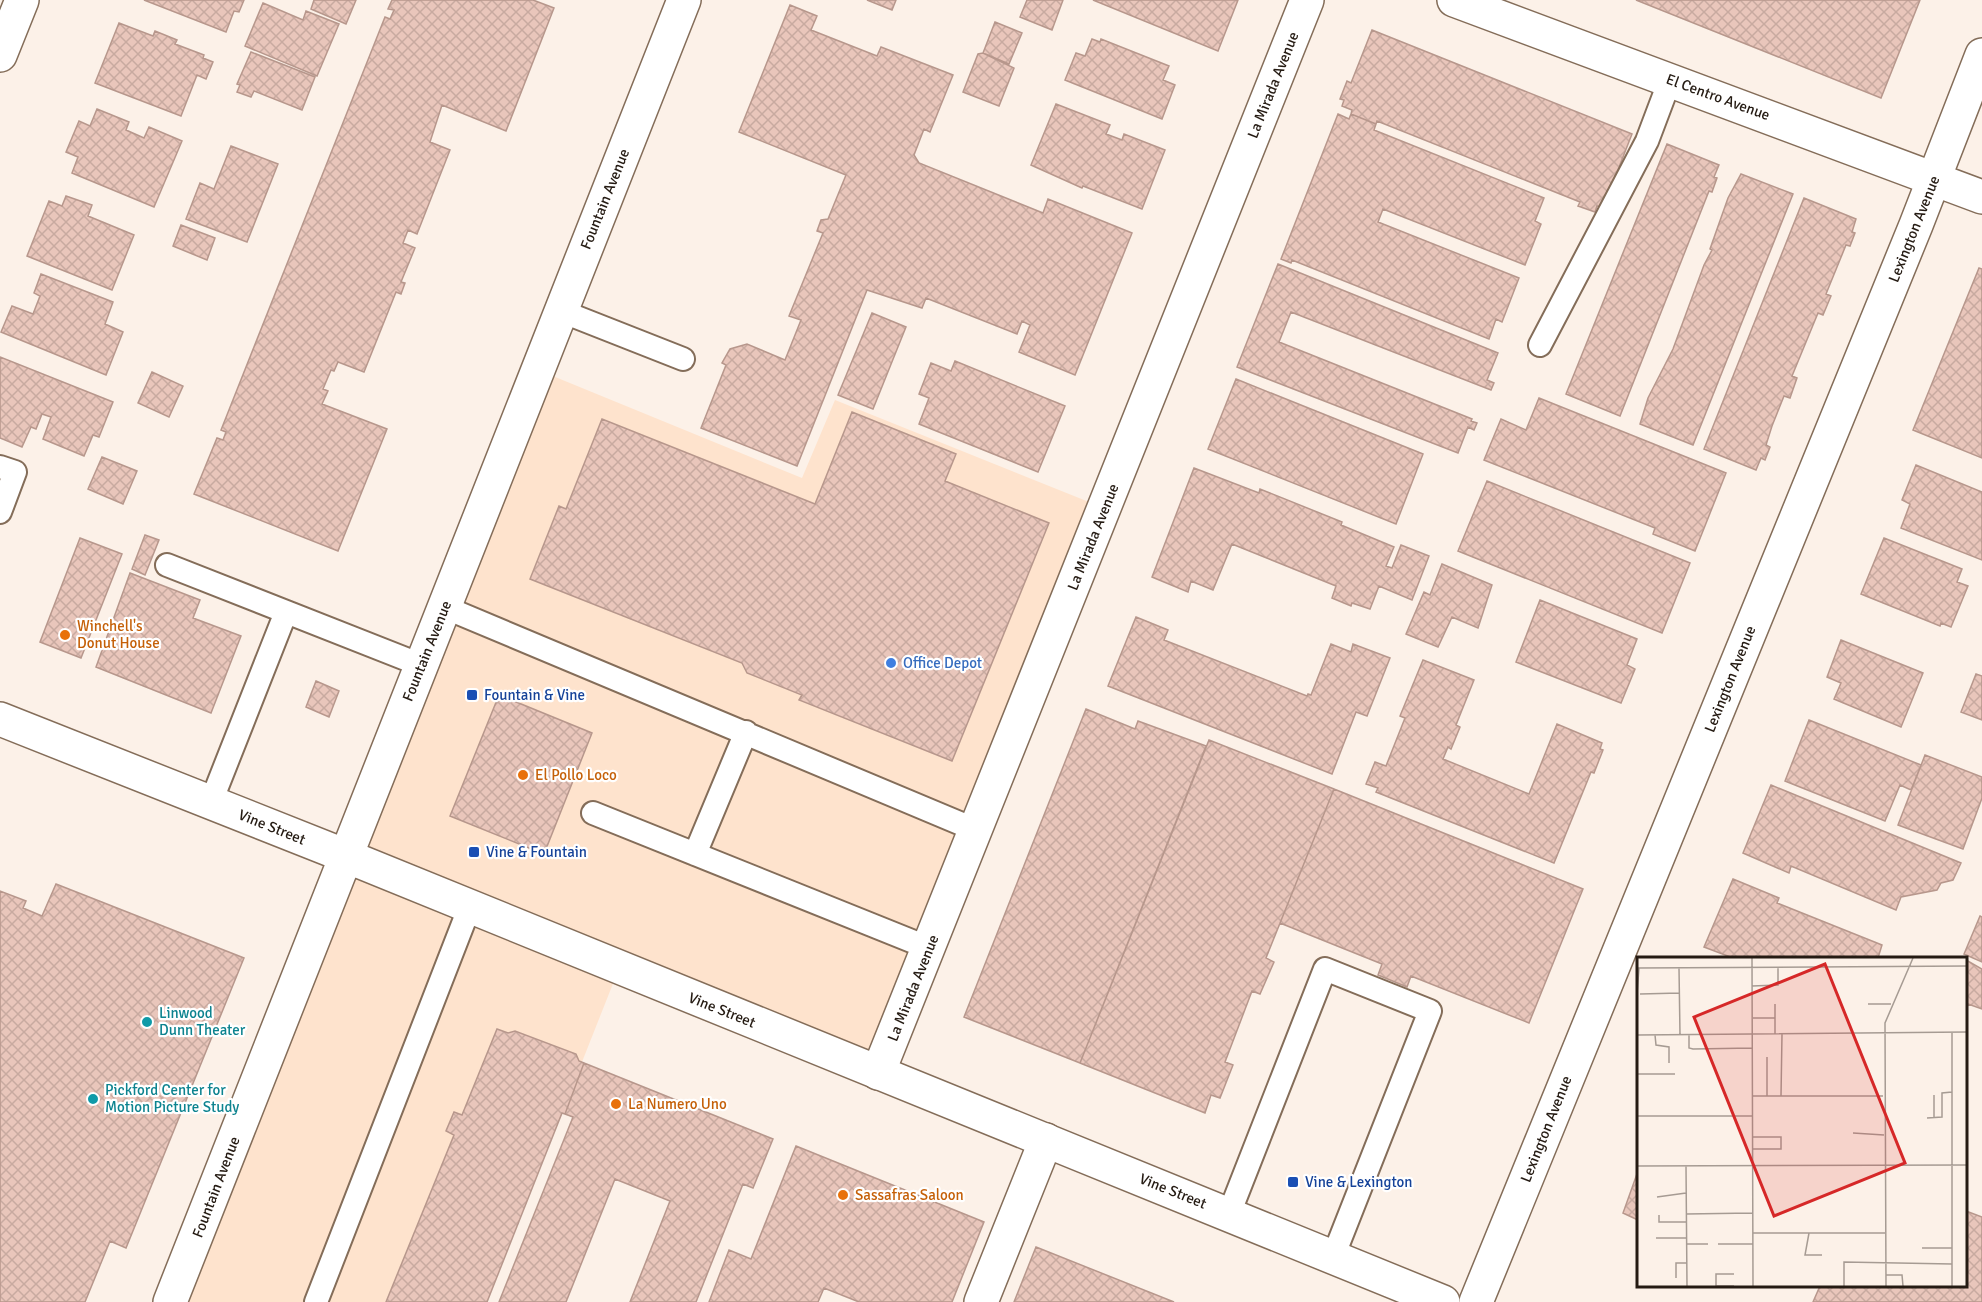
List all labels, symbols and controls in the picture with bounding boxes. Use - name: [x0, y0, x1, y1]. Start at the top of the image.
- street label: La Mirada Avenue: [1243, 29, 1303, 141]
- street label: El Centro Avenue: [1664, 70, 1772, 124]
- street label: Fountain Avenue: [577, 146, 633, 252]
- street label: Lexington Avenue: [1884, 173, 1944, 285]
- street label: La Mirada Avenue: [1063, 481, 1123, 593]
- street label: Fountain Avenue: [399, 598, 455, 704]
- place label: Winchell's Donut House: [77, 617, 160, 652]
- street label: Lexington Avenue: [1700, 623, 1760, 735]
- marker: Winchell's Donut House: [58, 628, 72, 642]
- place label: Office Depot: [903, 654, 982, 672]
- marker: Office Depot: [884, 656, 898, 670]
- place label: Fountain & Vine: [484, 686, 585, 704]
- marker: Fountain & Vine: [465, 688, 479, 702]
- place label: El Pollo Loco: [535, 766, 617, 784]
- marker: El Pollo Loco: [516, 768, 530, 782]
- street label: Vine Street: [236, 805, 308, 849]
- place label: Vine & Fountain: [486, 843, 587, 861]
- marker: Vine & Fountain: [467, 845, 481, 859]
- street label: La Mirada Avenue: [883, 932, 943, 1044]
- inset map: [1637, 957, 1967, 1287]
- street label: Vine Street: [686, 988, 758, 1032]
- place label: Linwood Dunn Theater: [159, 1004, 246, 1039]
- marker: Linwood Dunn Theater: [140, 1015, 154, 1029]
- street label: Lexington Avenue: [1516, 1073, 1576, 1185]
- place label: Pickford Center for Motion Picture Study: [105, 1081, 239, 1116]
- marker: Pickford Center for Motion Picture Study: [86, 1092, 100, 1106]
- place label: La Numero Uno: [628, 1095, 727, 1113]
- marker: La Numero Uno: [609, 1097, 623, 1111]
- street label: Fountain Avenue: [188, 1134, 244, 1240]
- street label: Vine Street: [1137, 1169, 1209, 1213]
- place label: Vine & Lexington: [1305, 1173, 1412, 1191]
- marker: Vine & Lexington: [1286, 1175, 1300, 1189]
- place label: Sassafras Saloon: [855, 1186, 964, 1204]
- marker: Sassafras Saloon: [836, 1188, 850, 1202]

